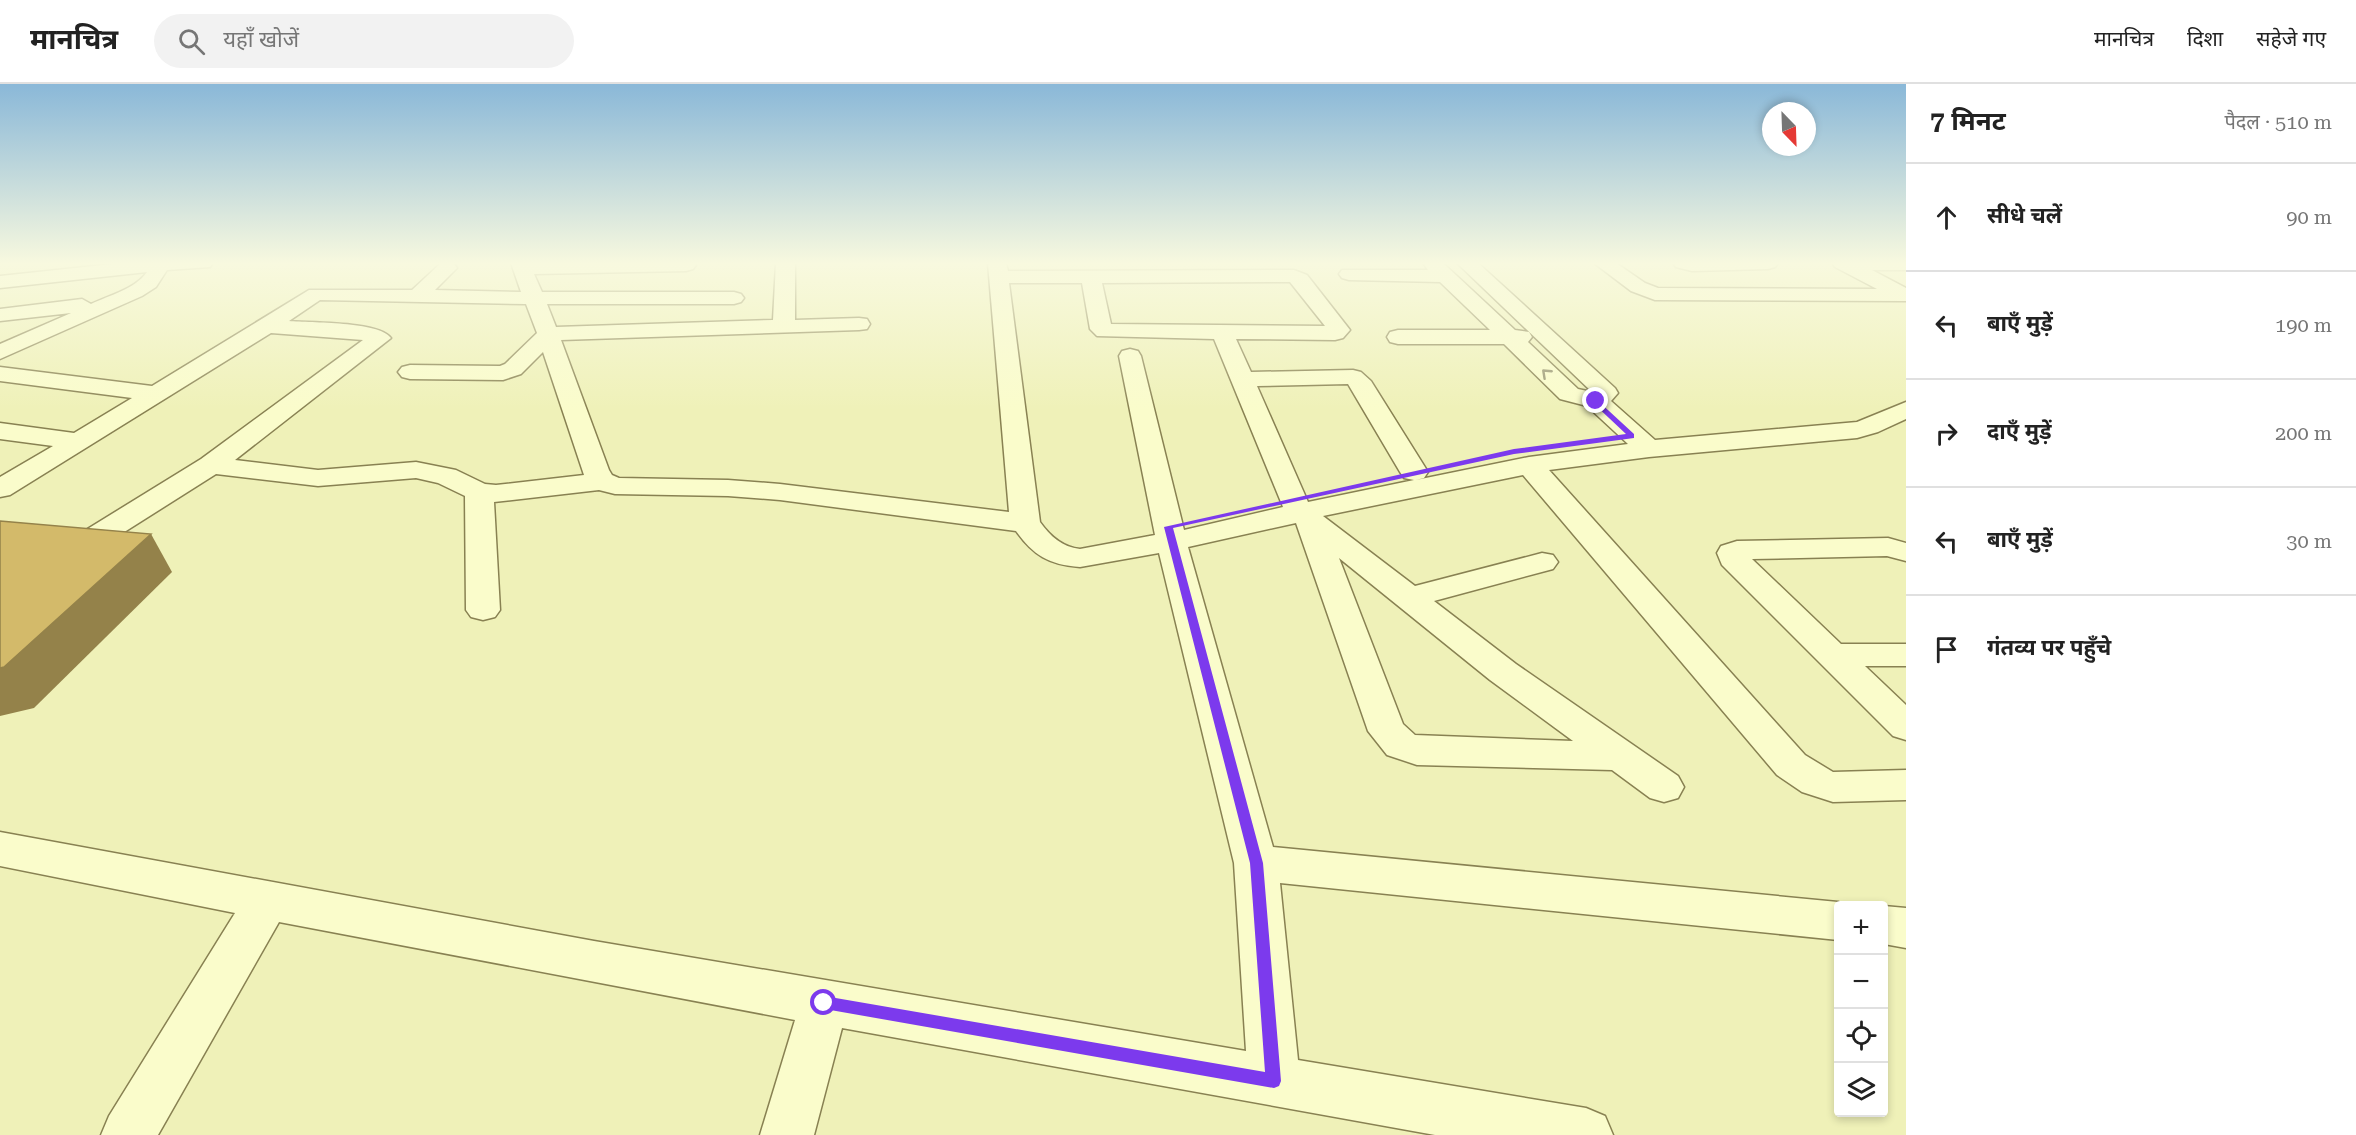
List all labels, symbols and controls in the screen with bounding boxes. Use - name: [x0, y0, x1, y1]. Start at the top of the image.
- search box: [154, 14, 574, 68]
- text: मानचित्र: [30, 23, 118, 56]
- icon: search: [175, 25, 208, 58]
- text: यहाँ खोजें: [223, 27, 299, 52]
- text: मानचित्र: [2094, 27, 2154, 51]
- text: दिशा: [2187, 27, 2223, 51]
- text: सहेजे गए: [2256, 27, 2326, 51]
- north arrow: [1762, 102, 1816, 156]
- text: 7 मिनट: [1930, 106, 2006, 136]
- text: पैदल · 510 m: [2224, 110, 2332, 134]
- icon: ahead: [1930, 201, 1963, 234]
- text: सीधे चलें: [1987, 203, 2062, 228]
- text: 90 m: [2286, 205, 2332, 229]
- icon: left: [1930, 309, 1963, 342]
- text: बाएँ मुड़ें: [1987, 311, 2053, 336]
- text: 190 m: [2275, 313, 2332, 337]
- one-way arrow: [1543, 369, 1553, 380]
- route end: [1582, 387, 1608, 413]
- icon: right: [1930, 417, 1963, 450]
- text: दाएँ मुड़ें: [1987, 419, 2052, 444]
- text: 200 m: [2275, 421, 2332, 445]
- icon: left: [1930, 525, 1963, 558]
- text: बाएँ मुड़ें: [1987, 527, 2053, 552]
- text: 30 m: [2286, 529, 2332, 553]
- icon: arrive: [1930, 633, 1963, 666]
- text: गंतव्य पर पहुँचे: [1987, 635, 2111, 660]
- map controls: [1834, 901, 1888, 1117]
- button: +: [1834, 901, 1888, 955]
- button: −: [1834, 955, 1888, 1009]
- route start: [810, 989, 836, 1015]
- button: locate: [1834, 1009, 1888, 1063]
- button: layers: [1834, 1063, 1888, 1117]

